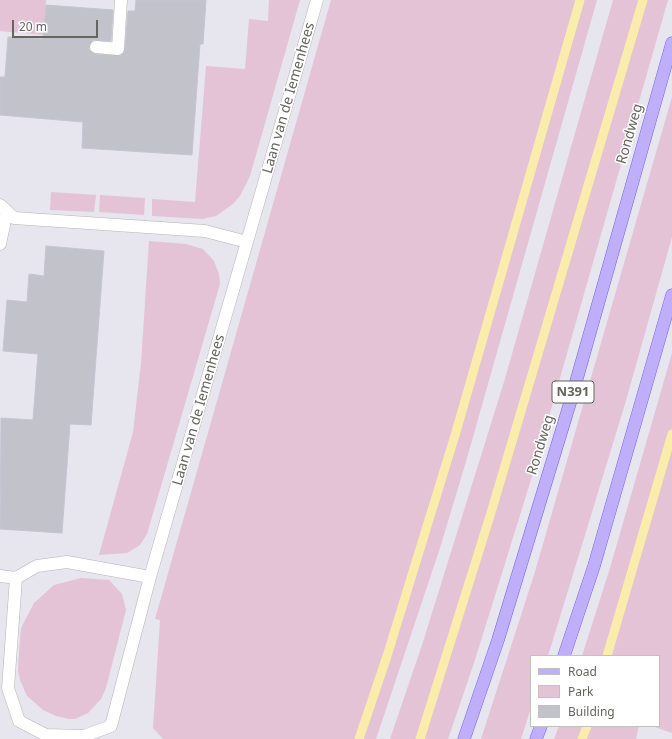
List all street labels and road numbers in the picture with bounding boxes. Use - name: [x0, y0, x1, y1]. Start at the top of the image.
- street label: Laan van de Iemenhees: [259, 21, 319, 175]
- street label: Rondweg: [613, 102, 647, 166]
- street label: Laan van de Iemenhees: [169, 333, 229, 487]
- road number: N391: [552, 381, 594, 403]
- street label: Rondweg: [524, 413, 558, 477]

